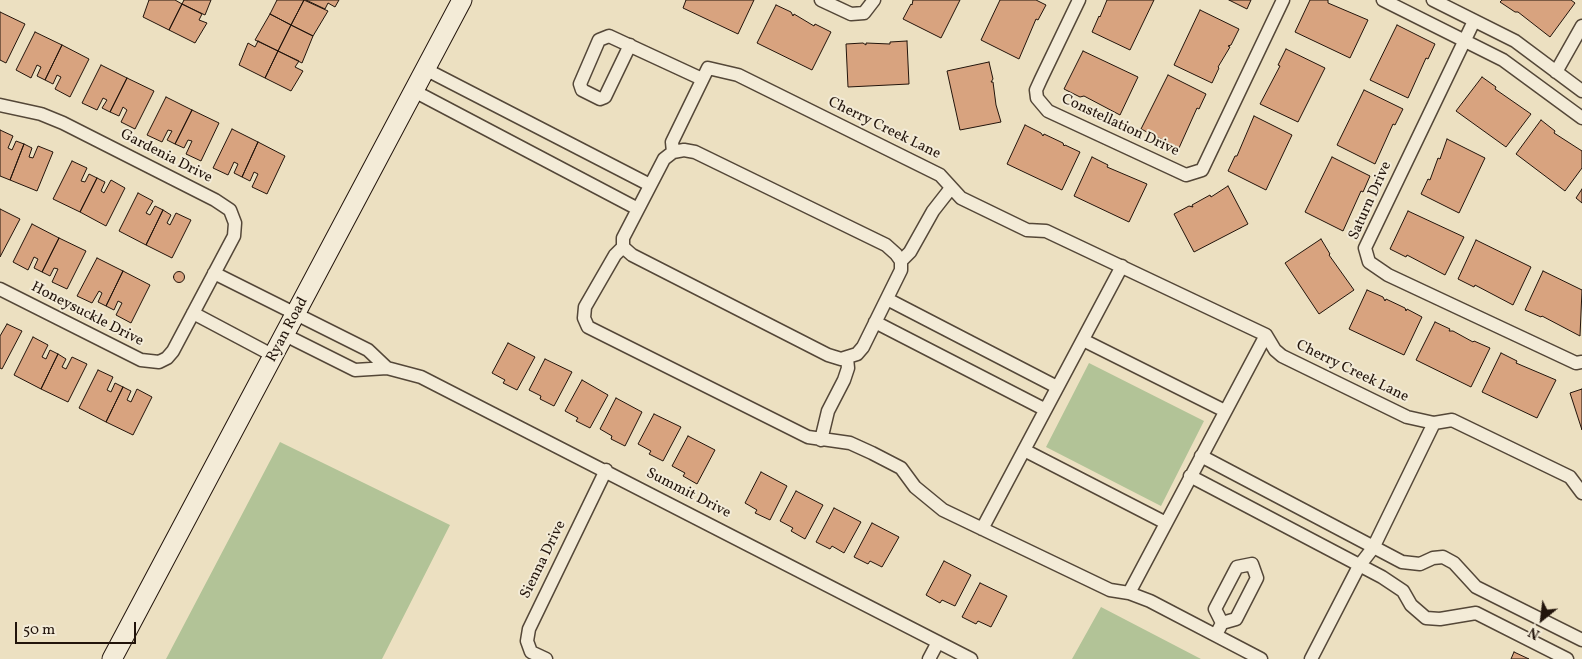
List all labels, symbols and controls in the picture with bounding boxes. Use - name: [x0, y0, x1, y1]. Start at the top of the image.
- street label: Constellation Drive: [1058, 91, 1182, 161]
- street label: Cherry Creek Lane: [825, 94, 943, 164]
- street label: Gardenia Drive: [117, 126, 215, 188]
- street label: Saturn Drive: [1346, 159, 1396, 243]
- street label: Honeysuckle Drive: [28, 279, 146, 351]
- street label: Ryan Road: [263, 294, 313, 366]
- street label: Cherry Creek Lane: [1293, 337, 1411, 407]
- street label: Summit Drive: [643, 465, 733, 523]
- street label: Sienna Drive: [517, 518, 571, 602]
- north arrow: [1517, 594, 1567, 644]
- scale bar: [18, 612, 139, 644]
- text: 50 m: [23, 620, 55, 641]
- text: N: [1525, 622, 1544, 643]

